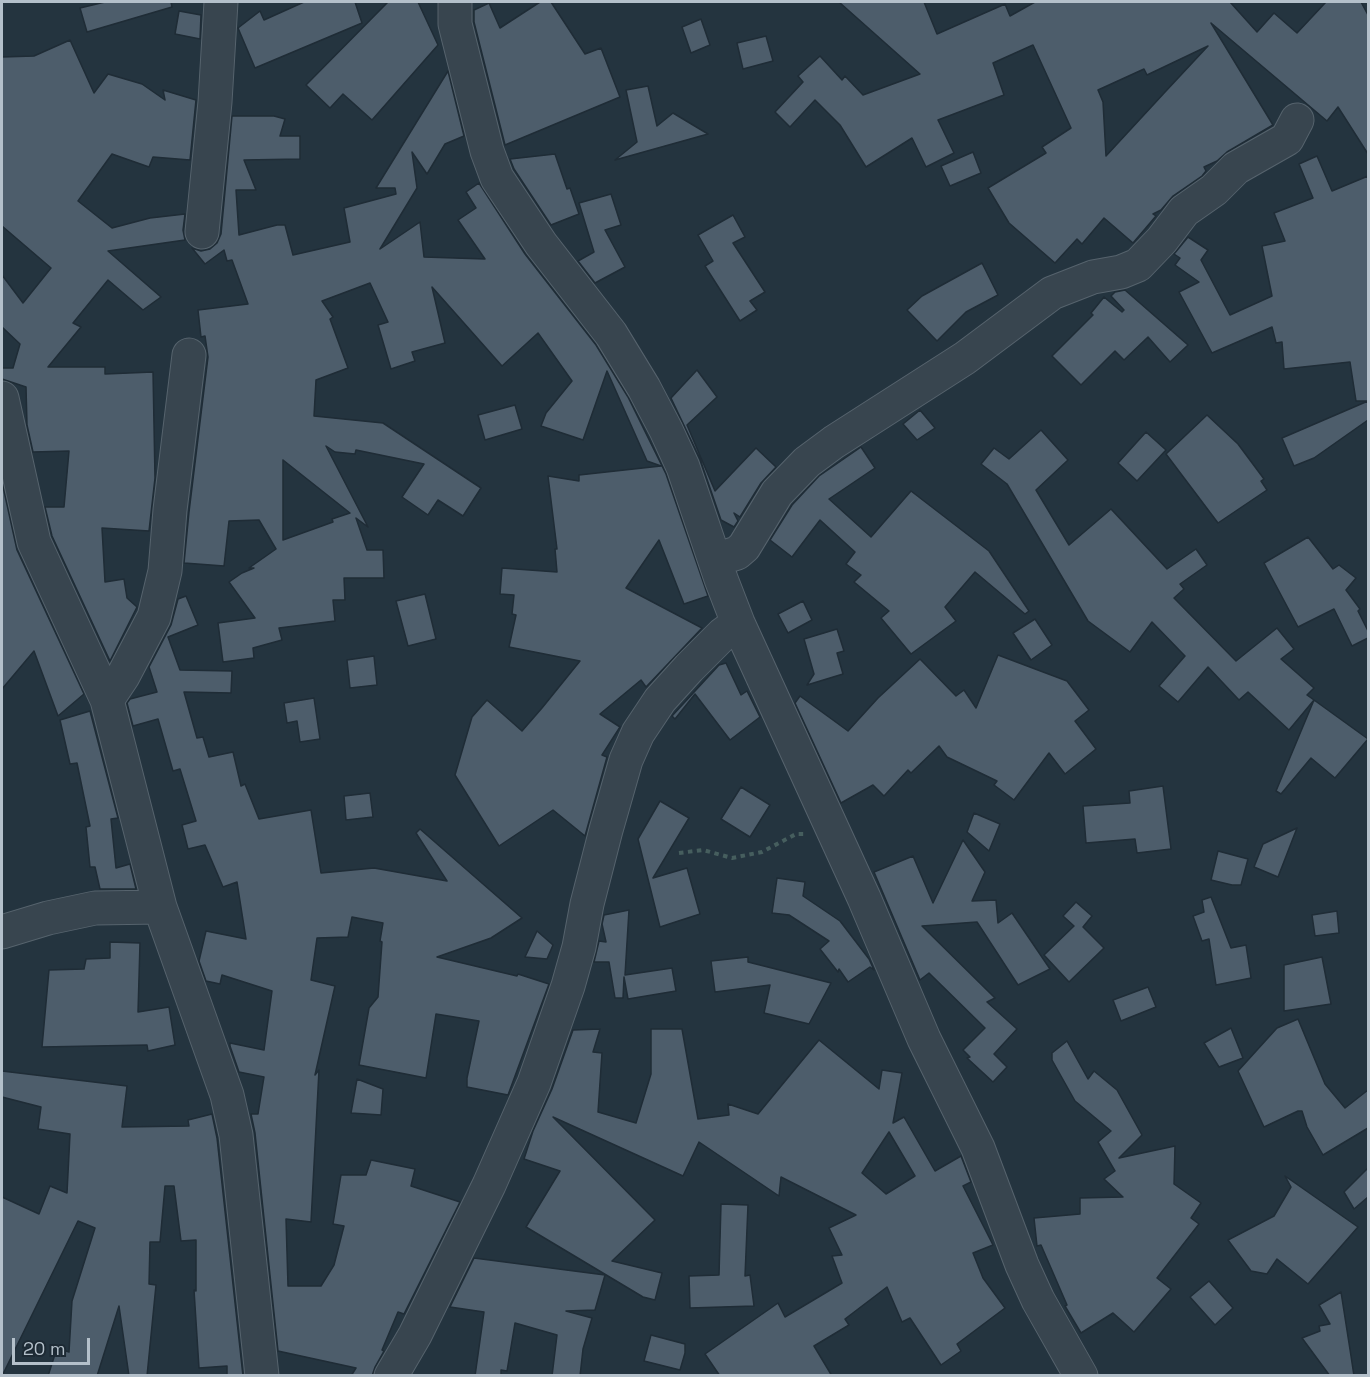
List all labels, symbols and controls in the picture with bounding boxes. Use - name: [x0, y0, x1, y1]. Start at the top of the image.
- scale bar: [15, 1326, 93, 1364]
- text: 20 m: [23, 1337, 66, 1360]

